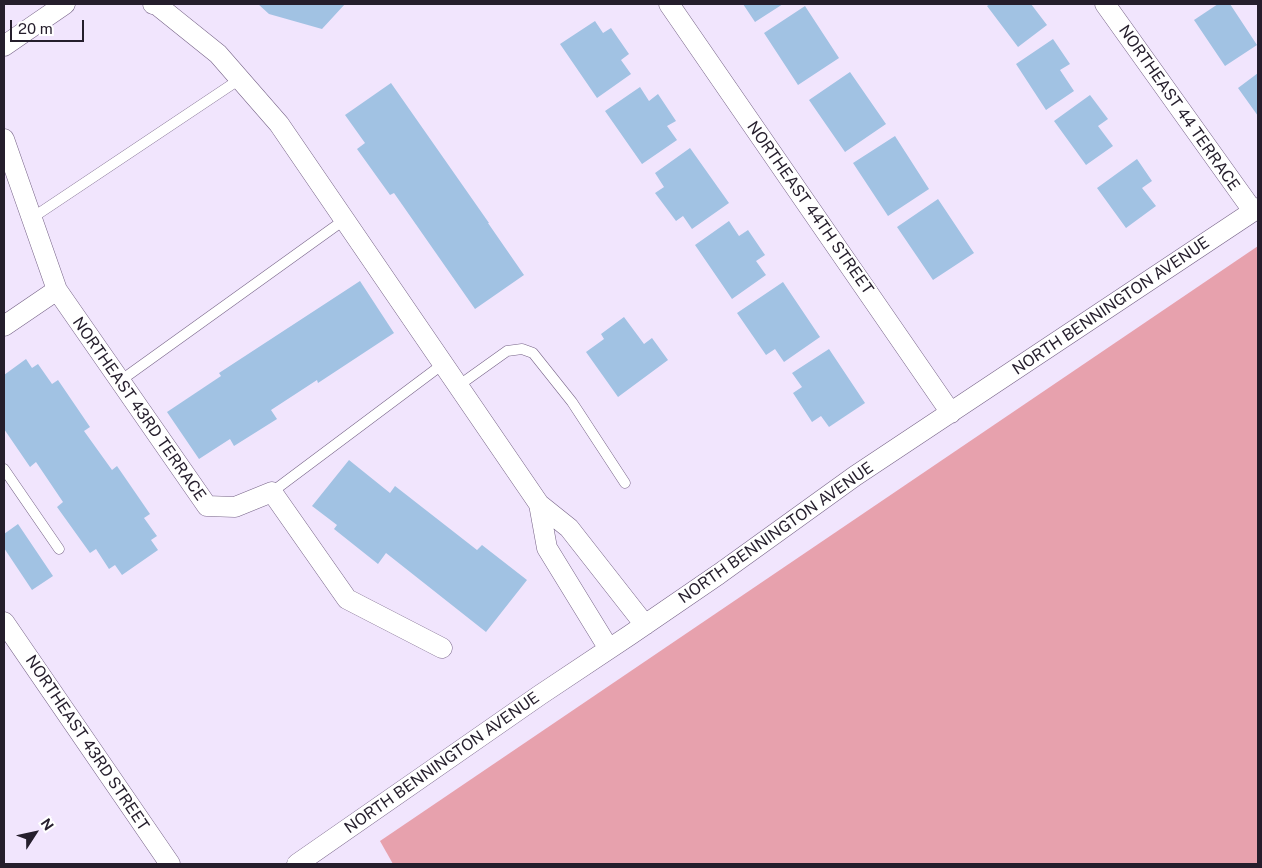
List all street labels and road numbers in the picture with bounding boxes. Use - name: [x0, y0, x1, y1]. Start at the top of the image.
- street label: NORTHEAST 44 TERRACE: [1114, 21, 1244, 195]
- street label: NORTHEAST 44TH STREET: [743, 118, 877, 298]
- street label: NORTH BENNINGTON AVENUE: [1009, 233, 1213, 379]
- street label: NORTHEAST 43RD TERRACE: [68, 313, 210, 505]
- street label: NORTH BENNINGTON AVENUE: [675, 458, 877, 608]
- street label: NORTHEAST 43RD STREET: [21, 652, 153, 834]
- street label: NORTH BENNINGTON AVENUE: [341, 688, 543, 838]

